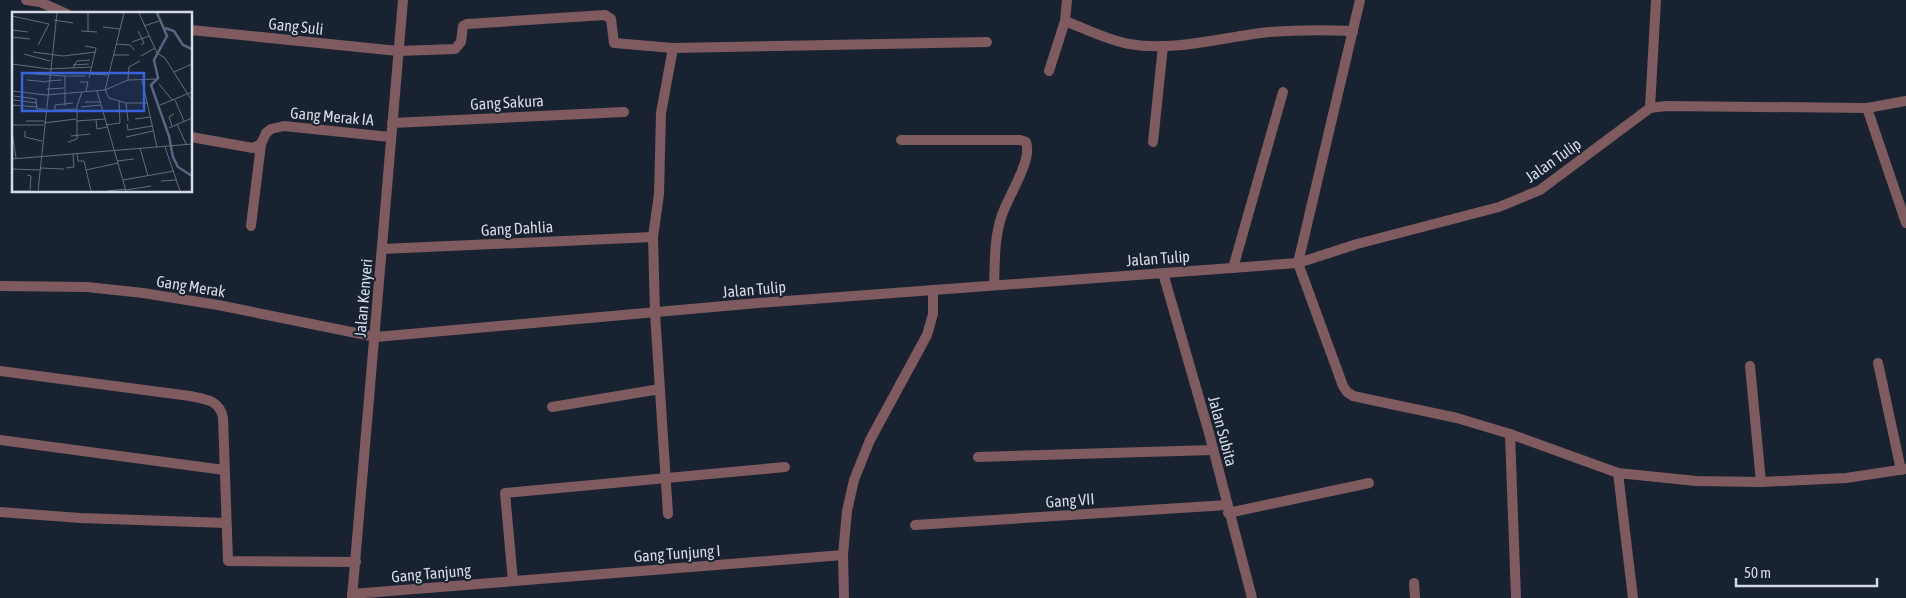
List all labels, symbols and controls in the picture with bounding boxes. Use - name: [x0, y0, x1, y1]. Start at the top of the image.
- inset map: [12, 12, 192, 192]
- street label: Gang Suli: [268, 14, 324, 39]
- street label: Gang Sakura: [470, 91, 544, 114]
- street label: Gang Merak IA: [289, 103, 375, 130]
- street label: Jalan Tulip: [1522, 134, 1585, 186]
- street label: Gang Dahlia: [480, 217, 554, 240]
- street label: Jalan Tulip: [1126, 247, 1190, 270]
- street label: Jalan Kenyeri: [351, 258, 376, 338]
- street label: Gang Merak: [155, 272, 227, 301]
- street label: Jalan Tulip: [722, 277, 787, 302]
- street label: Jalan Subita: [1205, 394, 1241, 468]
- street label: Gang VII: [1045, 489, 1095, 512]
- street label: Gang Tunjung I: [633, 541, 721, 566]
- scale bar: [1736, 556, 1877, 588]
- street label: Gang Tanjung: [390, 561, 472, 586]
- text: 50 m: [1744, 564, 1771, 581]

